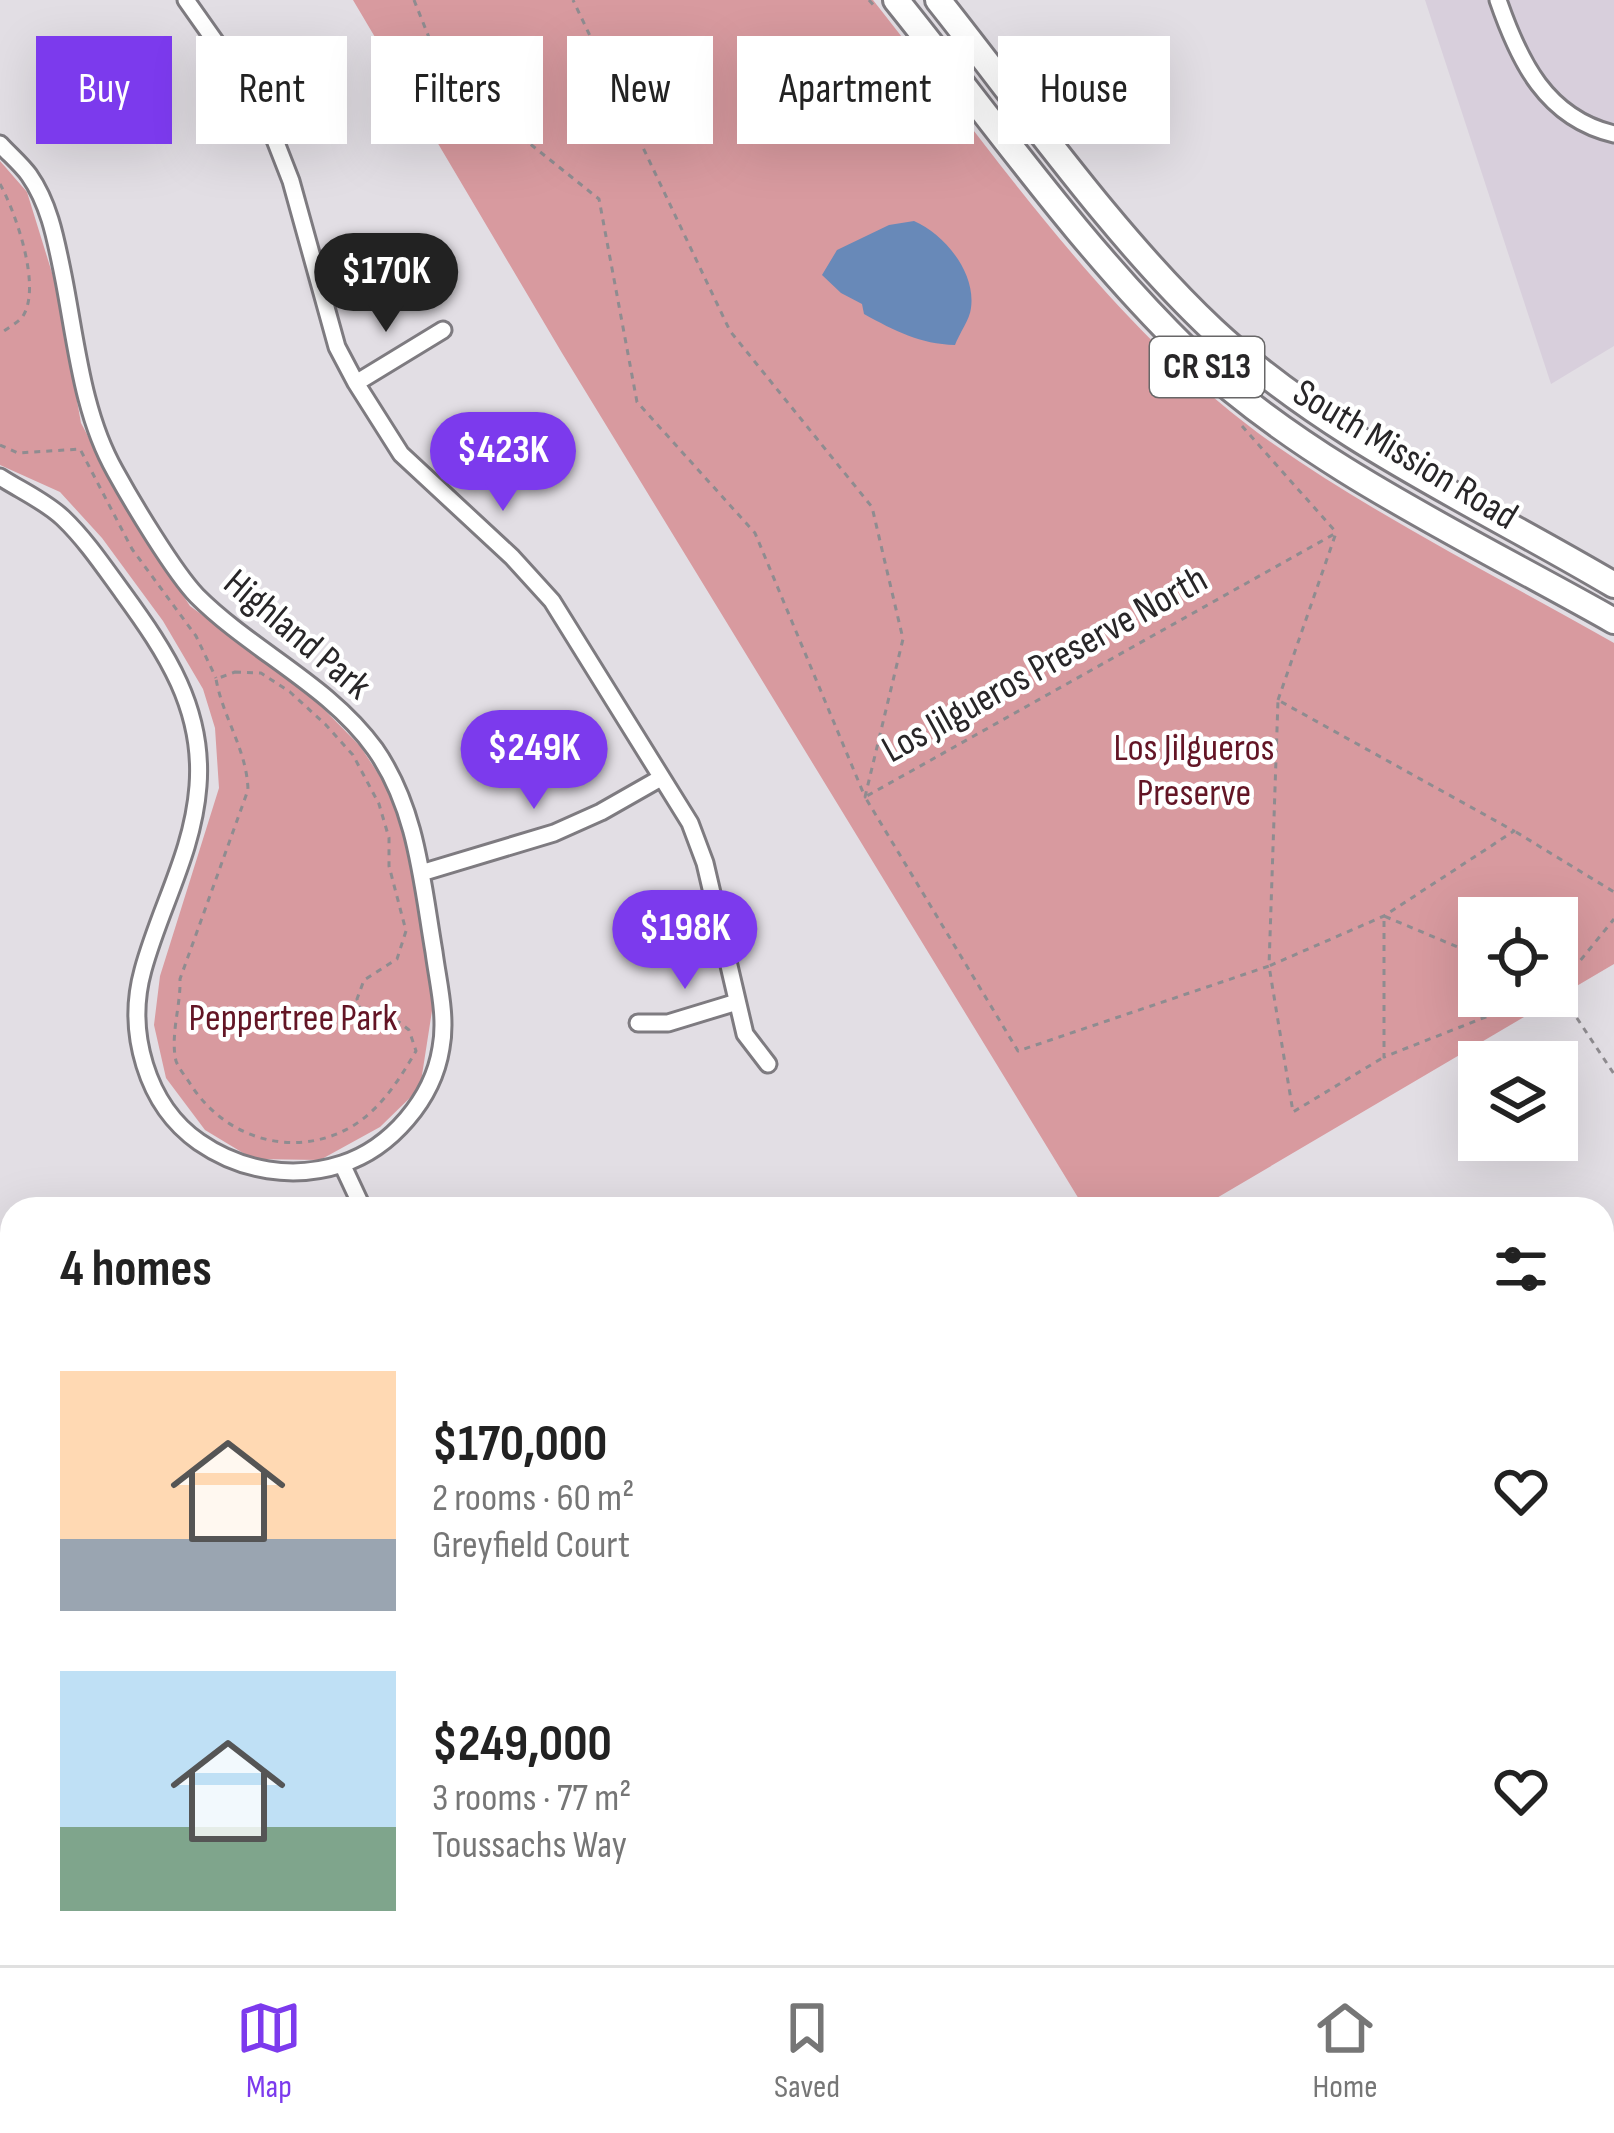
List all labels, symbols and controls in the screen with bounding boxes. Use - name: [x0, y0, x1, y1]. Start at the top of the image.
- chip: Buy: [36, 36, 172, 144]
- chip: Rent: [196, 36, 347, 144]
- chip: Filters: [371, 36, 543, 144]
- chip: New: [567, 36, 713, 144]
- chip: Apartment: [737, 36, 974, 144]
- chip: House: [998, 36, 1170, 144]
- pin: $170K: [302, 233, 470, 335]
- text: $170K: [341, 248, 431, 295]
- road number: CR S13: [1150, 337, 1264, 397]
- street label: South Mission Road: [1284, 370, 1526, 540]
- pin: $423K: [419, 412, 587, 514]
- text: $423K: [457, 427, 549, 474]
- street label: Los Jilgueros Preserve North: [874, 556, 1216, 774]
- street label: Highland Park: [214, 560, 380, 710]
- pin: $249K: [450, 710, 618, 812]
- text: $249K: [488, 725, 580, 772]
- park label: Los Jilgueros Preserve: [1113, 725, 1275, 816]
- pin: $198K: [601, 890, 769, 992]
- map controls: [1458, 897, 1578, 1161]
- button: locate: [1458, 897, 1578, 1017]
- text: $198K: [639, 905, 731, 952]
- park label: Peppertree Park: [189, 995, 398, 1042]
- button: layers: [1458, 1041, 1578, 1161]
- icon: filters: [1488, 1236, 1554, 1302]
- text: 4 homes: [60, 1239, 212, 1300]
- text: $170,000: [432, 1414, 607, 1475]
- icon: home: [156, 1419, 300, 1563]
- icon: heart: [1488, 1458, 1554, 1524]
- text: 2 rooms · 60 m²: [432, 1475, 634, 1522]
- text: Greyfield Court: [432, 1522, 630, 1569]
- text: $249,000: [432, 1714, 612, 1775]
- icon: home: [156, 1719, 300, 1863]
- icon: heart: [1488, 1758, 1554, 1824]
- text: 3 rooms · 77 m²: [432, 1775, 631, 1822]
- text: Toussachs Way: [432, 1822, 627, 1869]
- tab: Map: [236, 1995, 302, 2107]
- tab: Saved: [774, 1995, 840, 2107]
- tab: Home: [1312, 1995, 1378, 2107]

